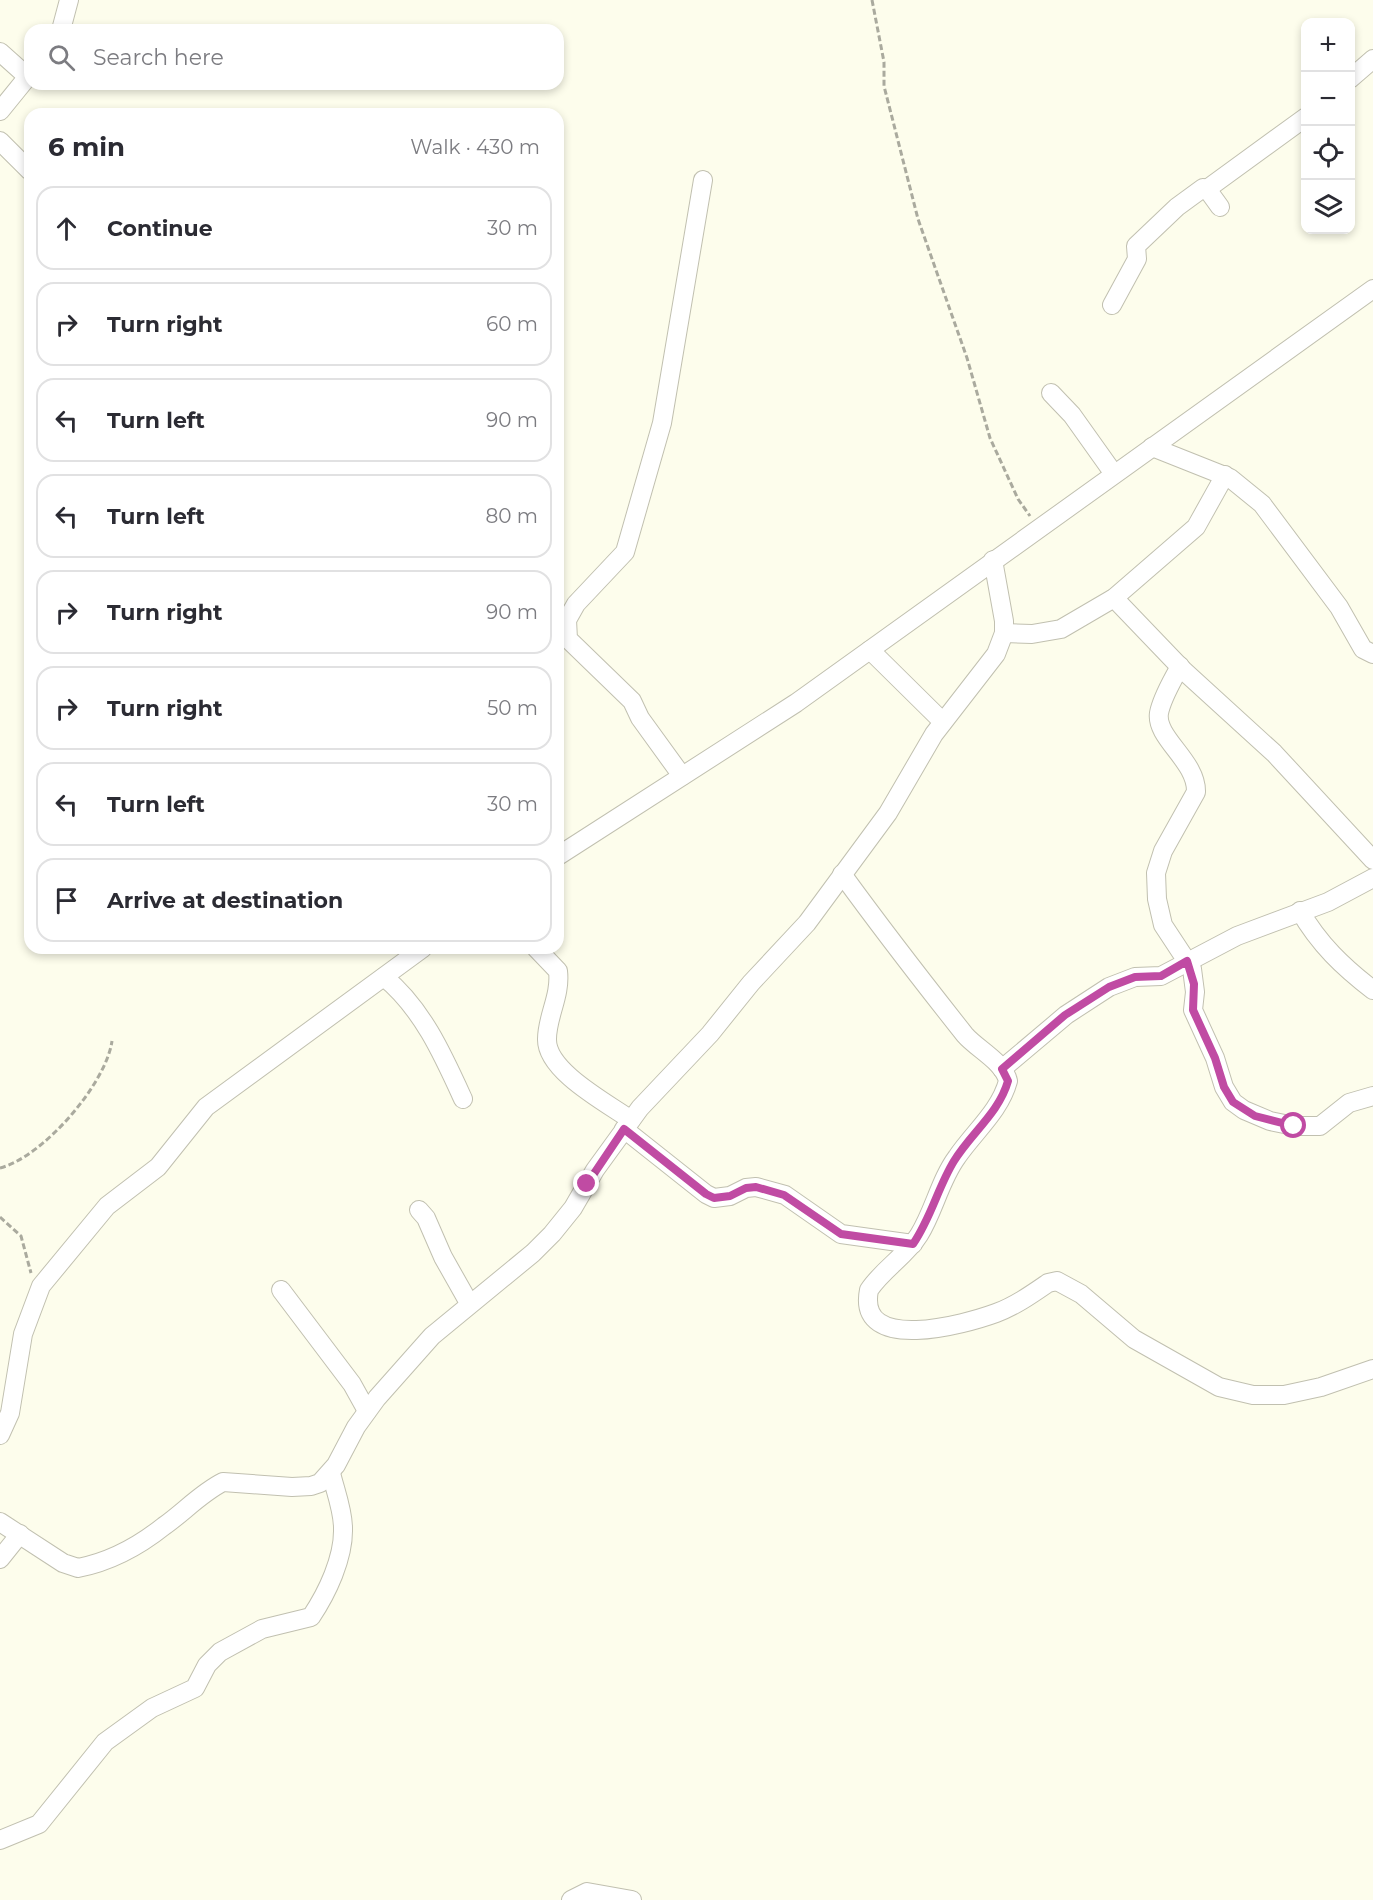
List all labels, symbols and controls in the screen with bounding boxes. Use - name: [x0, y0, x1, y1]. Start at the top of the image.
- map controls: [1301, 18, 1355, 234]
- button: +: [1301, 18, 1355, 72]
- search box: [24, 24, 564, 90]
- icon: search: [45, 41, 78, 74]
- text: Search here: [93, 44, 224, 71]
- button: −: [1301, 72, 1355, 126]
- button: locate: [1301, 126, 1355, 180]
- text: 6 min: [48, 131, 125, 163]
- text: Walk · 430 m: [410, 135, 540, 159]
- button: layers: [1301, 180, 1355, 234]
- icon: ahead: [50, 212, 83, 245]
- text: Continue: [107, 215, 213, 242]
- text: 30 m: [487, 216, 538, 240]
- icon: right: [50, 308, 83, 341]
- text: Turn right: [107, 311, 222, 338]
- text: 60 m: [486, 312, 538, 336]
- icon: left: [50, 404, 83, 437]
- text: Turn left: [107, 407, 205, 434]
- text: 90 m: [486, 408, 538, 432]
- icon: left: [50, 500, 83, 533]
- text: Turn left: [107, 503, 205, 530]
- text: 80 m: [486, 504, 538, 528]
- icon: right: [50, 596, 83, 629]
- text: Turn right: [107, 599, 222, 626]
- text: 90 m: [486, 600, 538, 624]
- icon: right: [50, 692, 83, 725]
- text: Turn right: [107, 695, 222, 722]
- text: 50 m: [487, 696, 538, 720]
- icon: left: [50, 788, 83, 821]
- text: Turn left: [107, 791, 205, 818]
- text: 30 m: [487, 792, 538, 816]
- icon: arrive: [50, 884, 83, 917]
- text: Arrive at destination: [107, 887, 343, 914]
- route start: [1280, 1112, 1306, 1138]
- route end: [573, 1170, 599, 1196]

